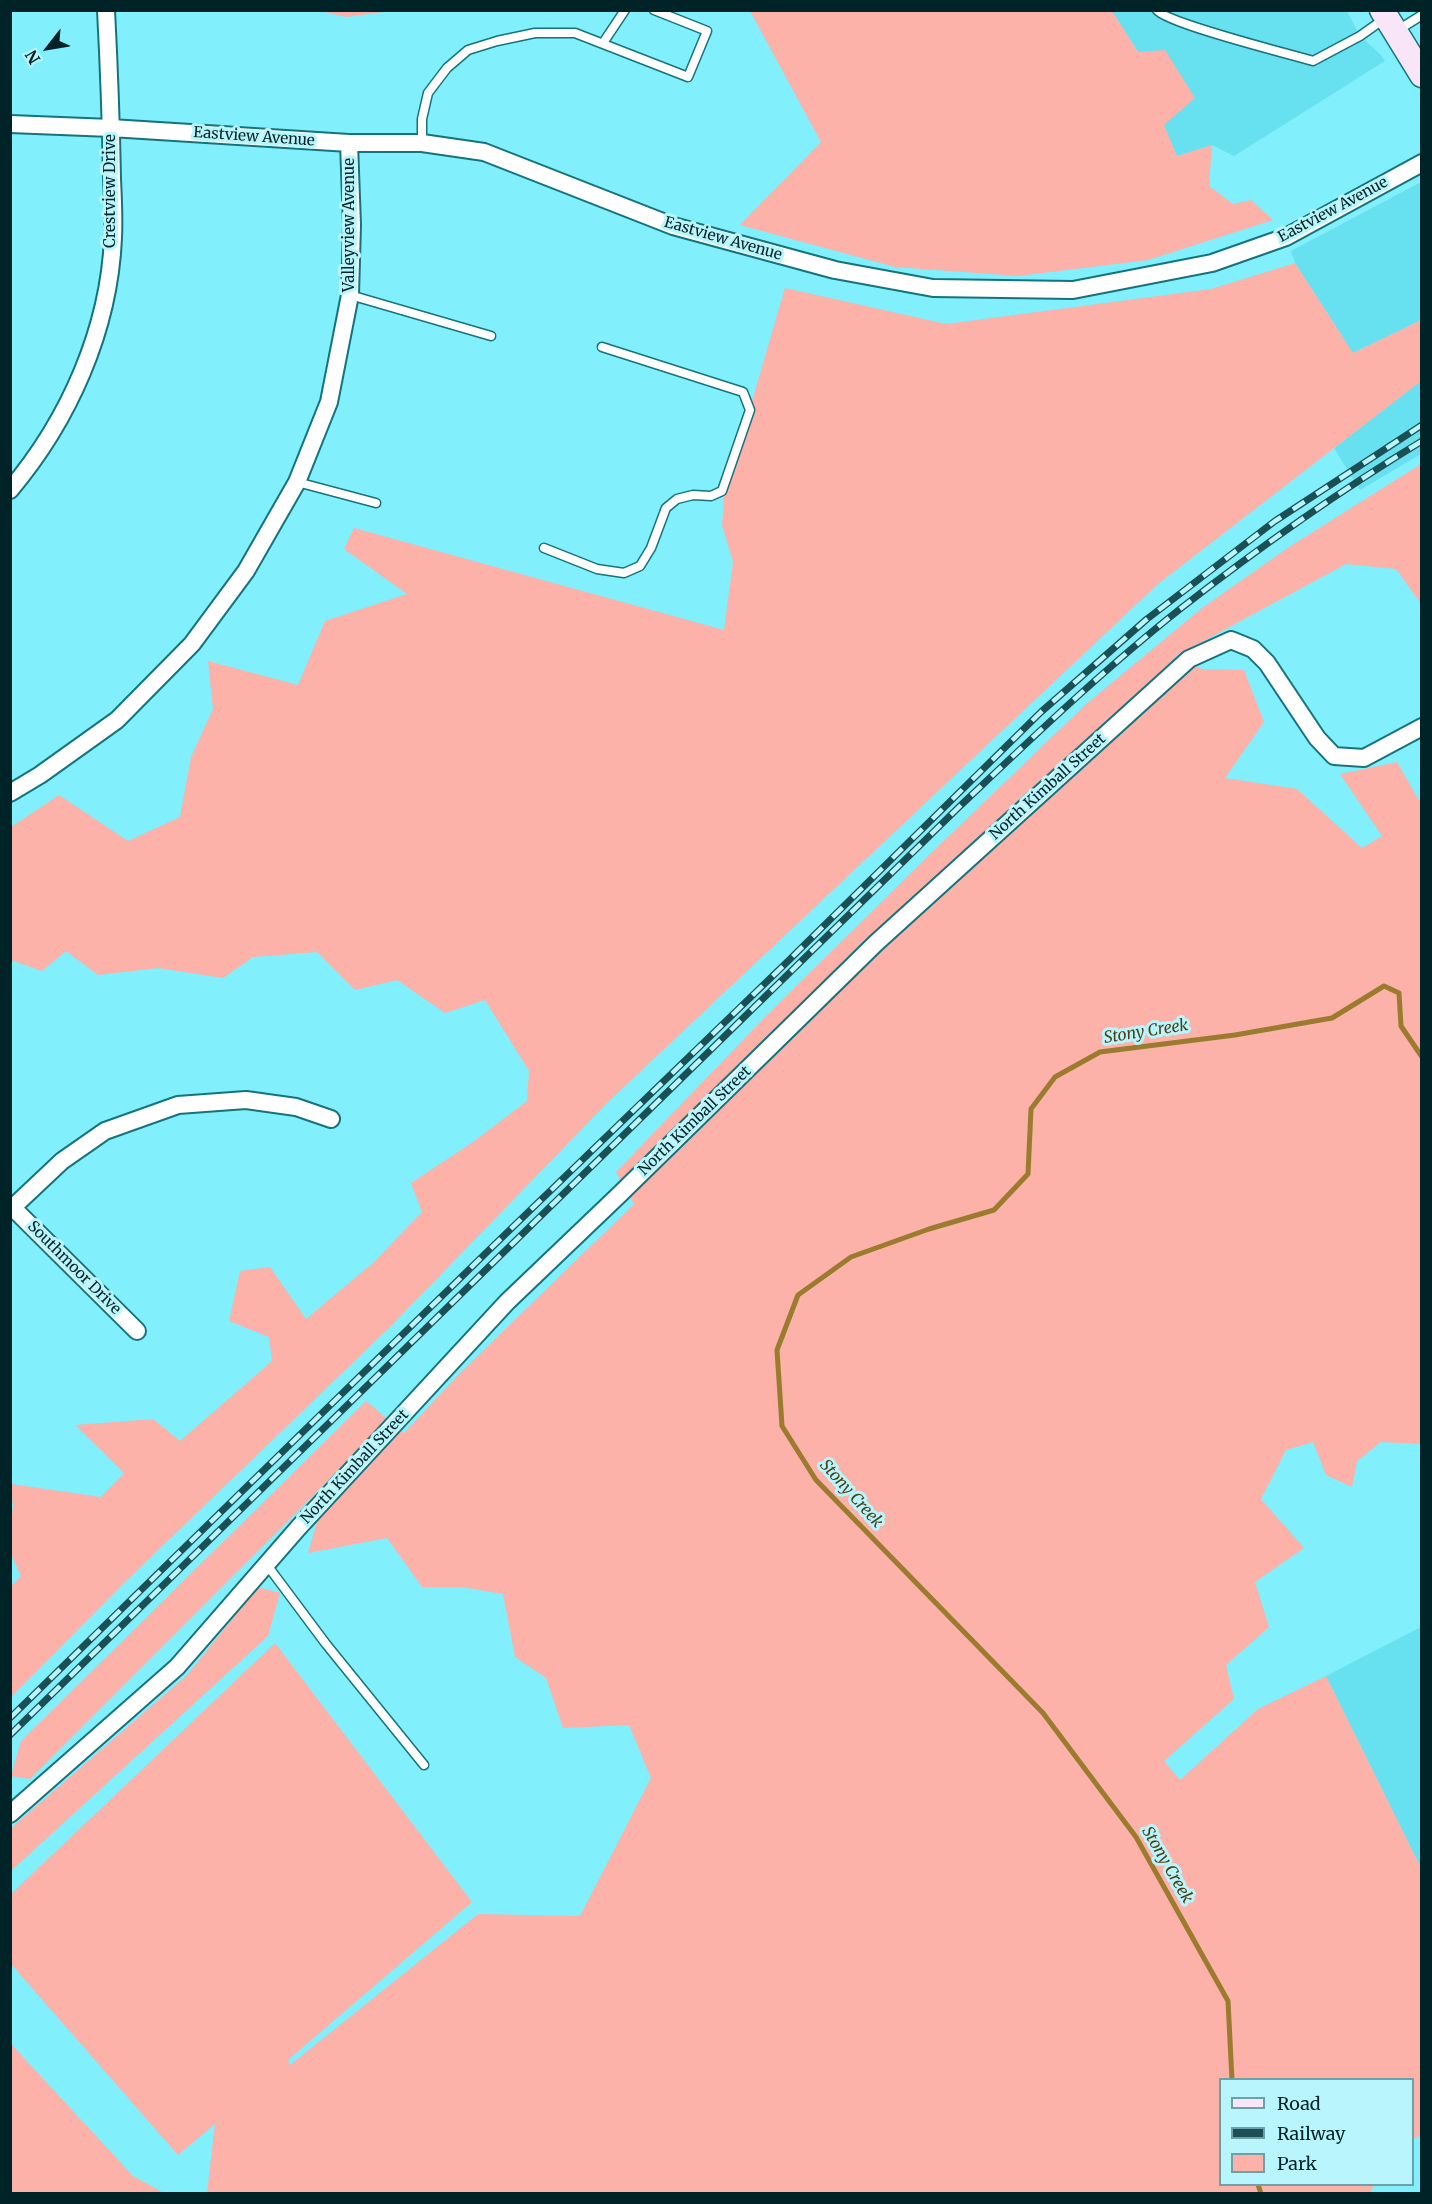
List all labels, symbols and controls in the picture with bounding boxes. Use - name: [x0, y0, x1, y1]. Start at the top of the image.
- north arrow: [18, 18, 78, 78]
- text: N: [21, 47, 44, 68]
- street label: Eastview Avenue: [193, 124, 315, 150]
- street label: Crestview Drive: [102, 134, 120, 248]
- street label: Valleyview Avenue: [341, 158, 359, 292]
- street label: Eastview Avenue: [1275, 173, 1391, 247]
- street label: Eastview Avenue: [662, 214, 784, 264]
- street label: North Kimball Street: [986, 730, 1110, 844]
- water label: Stony Creek: [1103, 1016, 1189, 1048]
- street label: North Kimball Street: [635, 1063, 755, 1179]
- street label: Southmoor Drive: [24, 1218, 124, 1318]
- street label: North Kimball Street: [297, 1406, 413, 1528]
- water label: Stony Creek: [815, 1456, 887, 1532]
- water label: Stony Creek: [1137, 1823, 1197, 1907]
- legend: [1219, 2078, 1414, 2186]
- text: Road: [1277, 2092, 1321, 2115]
- text: Railway: [1277, 2122, 1345, 2145]
- text: Park: [1277, 2152, 1317, 2175]

